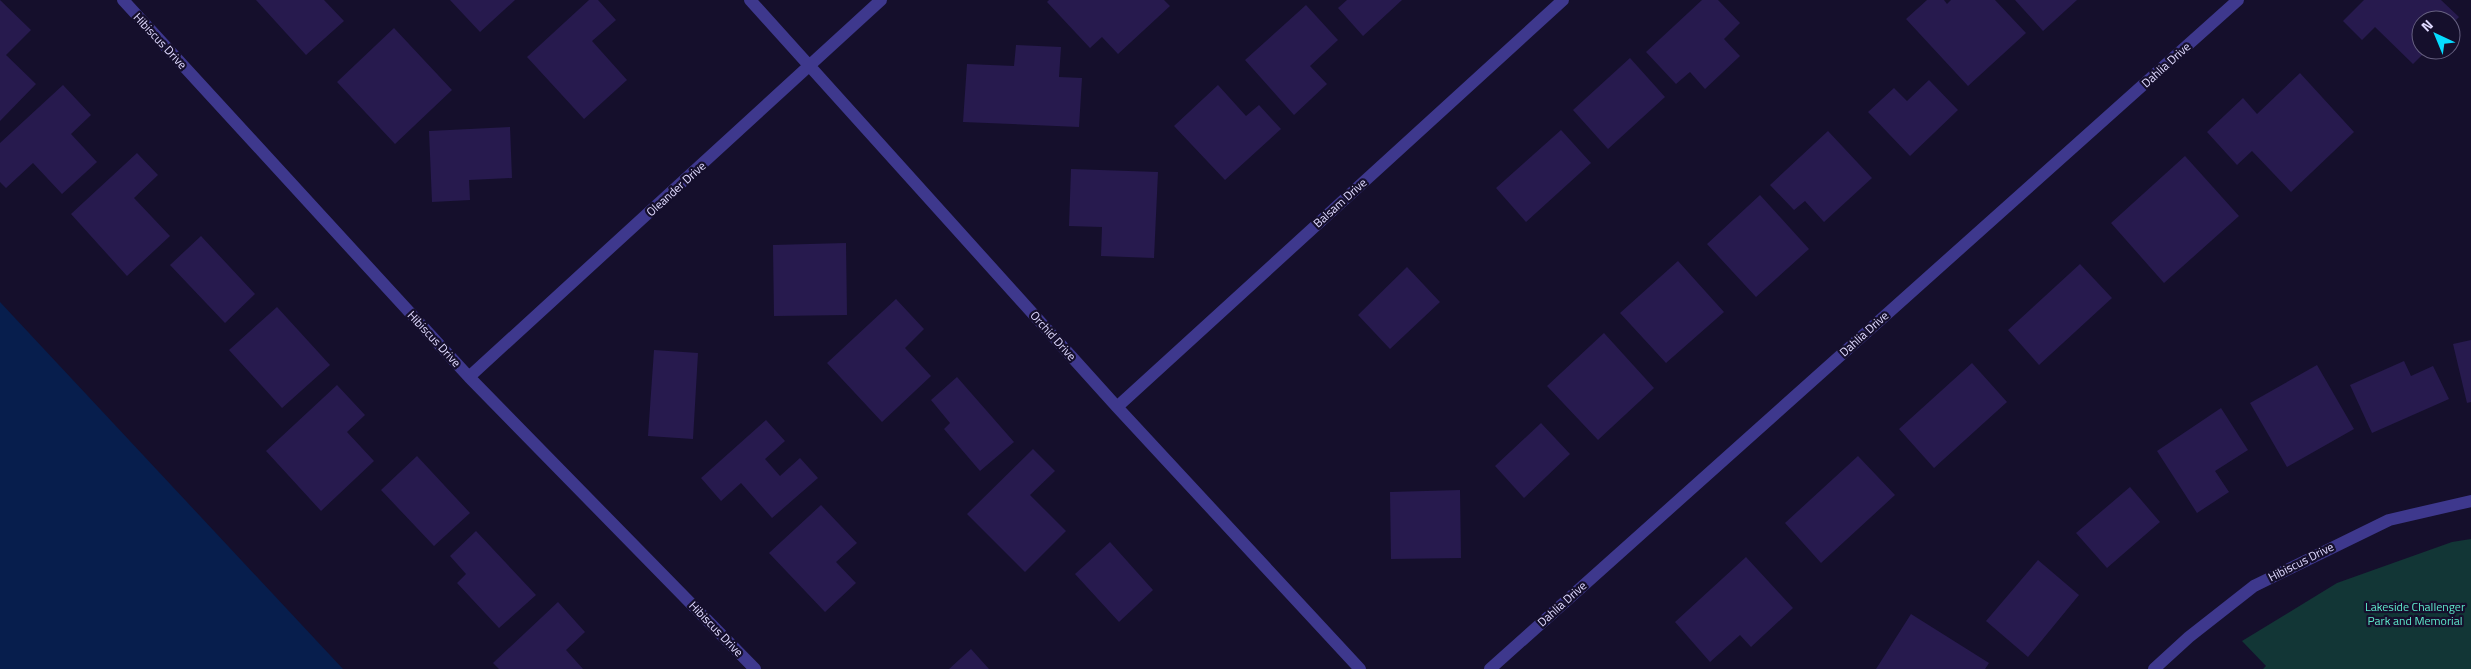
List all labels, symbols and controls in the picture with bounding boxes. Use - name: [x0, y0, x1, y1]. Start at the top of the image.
- street label: Hibiscus Drive: [129, 8, 192, 73]
- north arrow: [2411, 10, 2461, 60]
- text: N: [2416, 14, 2437, 36]
- street label: Dahlia Drive: [2137, 37, 2195, 92]
- street label: Oleander Drive: [642, 157, 710, 221]
- street label: Balsam Drive: [1309, 173, 1371, 232]
- street label: Hibiscus Drive: [403, 306, 466, 371]
- street label: Orchid Drive: [1026, 306, 1081, 365]
- street label: Dahlia Drive: [1835, 306, 1893, 361]
- street label: Hibiscus Drive: [2265, 537, 2337, 586]
- street label: Dahlia Drive: [1533, 576, 1591, 631]
- street label: Hibiscus Drive: [685, 596, 748, 661]
- park label: Lakeside Challenger Park and Memorial: [2365, 597, 2465, 630]

